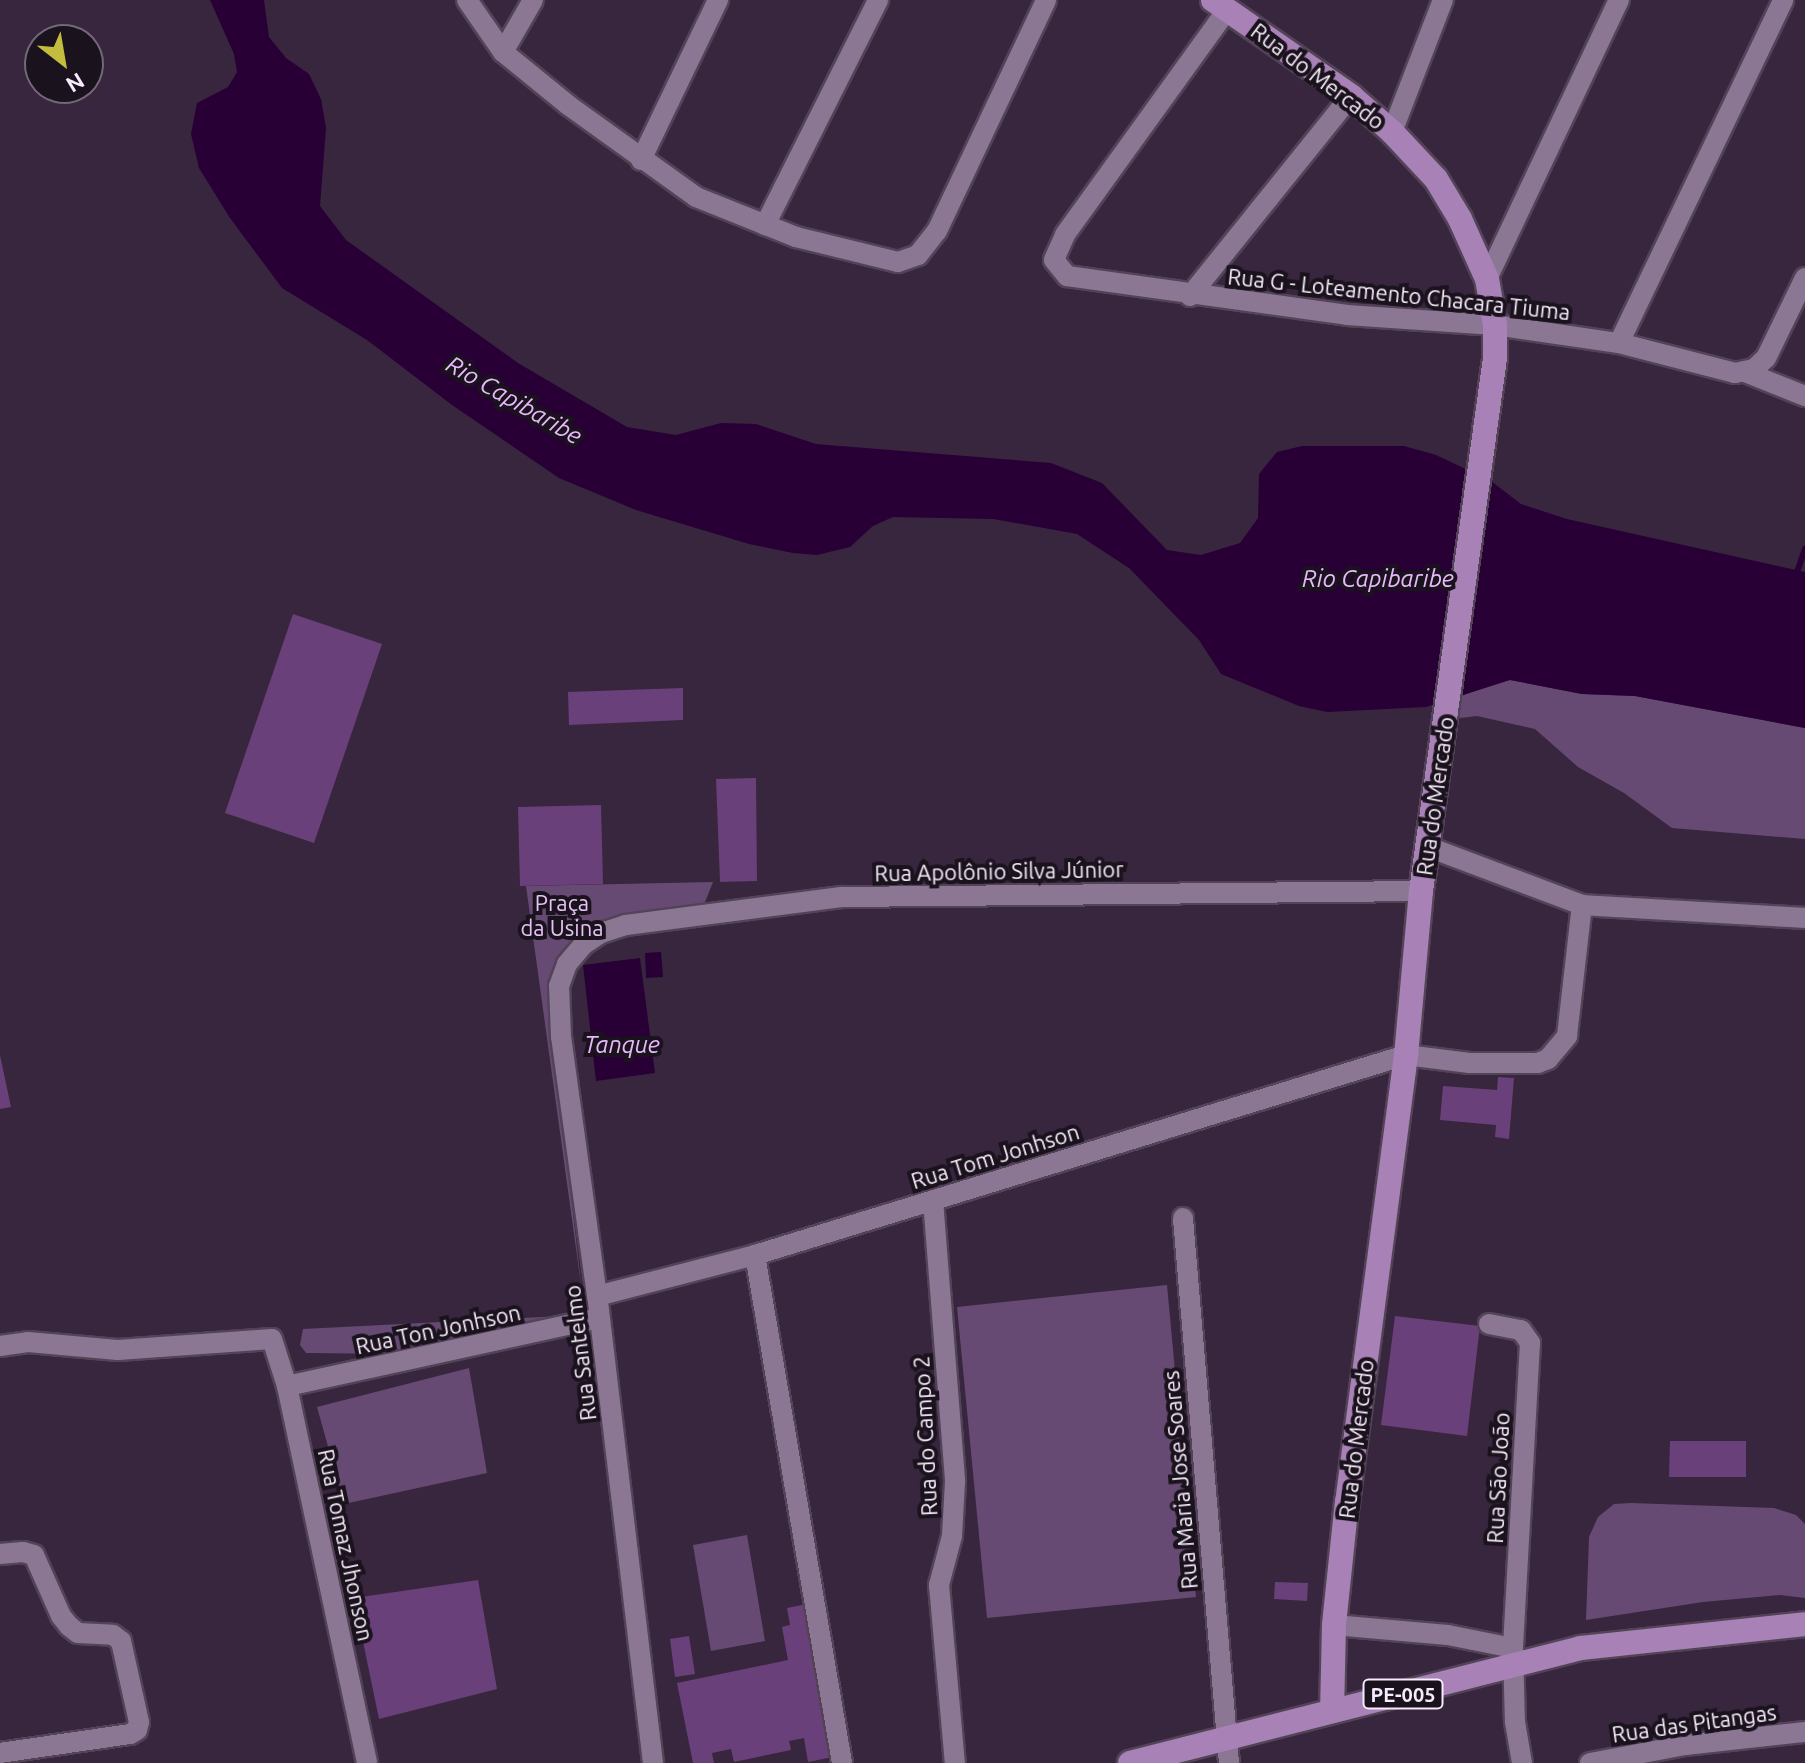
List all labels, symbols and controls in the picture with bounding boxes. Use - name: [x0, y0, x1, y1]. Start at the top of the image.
- street label: Rua do Mercado: [1246, 17, 1390, 135]
- north arrow: [24, 24, 104, 104]
- text: N: [62, 68, 89, 98]
- street label: Rua G - Loteamento Chacara Tiuma: [1226, 263, 1572, 325]
- water label: Rio Capibaribe: [441, 350, 587, 450]
- water label: Rio Capibaribe: [1302, 565, 1454, 593]
- street label: Rua do Mercado: [1411, 715, 1459, 877]
- street label: Rua Apolônio Silva Júnior: [874, 856, 1124, 886]
- park label: Praça da Usina: [520, 889, 604, 940]
- water label: Tanque: [584, 1031, 660, 1059]
- street label: Rua Tom Jonhson: [908, 1118, 1082, 1194]
- street label: Rua Santelmo: [559, 1284, 601, 1422]
- street label: Rua Ton Jonhson: [353, 1299, 523, 1359]
- street label: Rua do Campo 2: [908, 1355, 942, 1517]
- street label: Rua do Mercado: [1333, 1358, 1379, 1520]
- street label: Rua Maria Jose Soares: [1157, 1370, 1203, 1590]
- street label: Rua São João: [1481, 1412, 1515, 1544]
- street label: Rua Tomaz Jhonson: [313, 1446, 379, 1644]
- road number: PE-005: [1361, 1678, 1445, 1710]
- street label: Rua das Pitangas: [1610, 1698, 1778, 1748]

